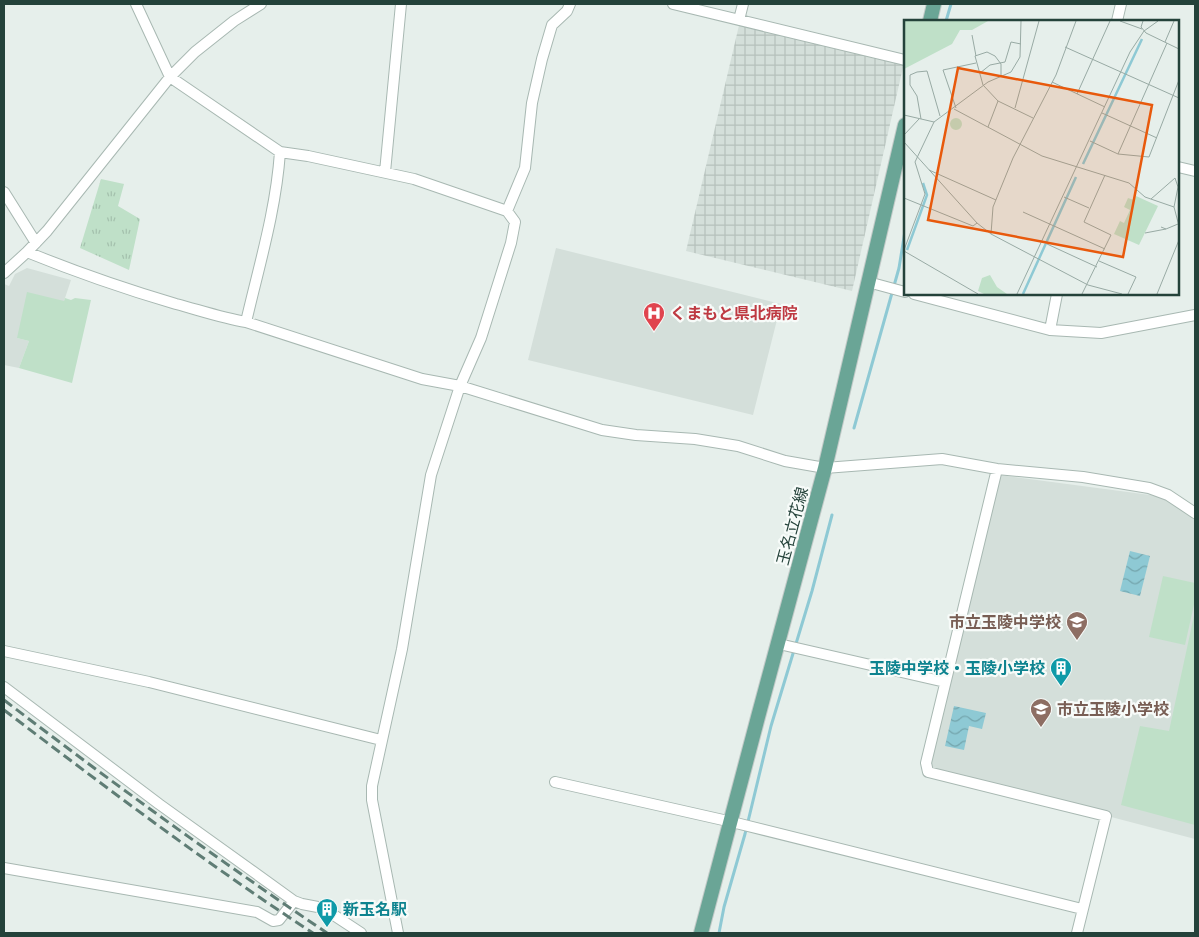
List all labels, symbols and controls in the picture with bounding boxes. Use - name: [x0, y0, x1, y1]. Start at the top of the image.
- inset map: [904, 20, 1179, 295]
- hospital icon: くまもと県北病院: [642, 301, 666, 332]
- place label: くまもと県北病院: [670, 305, 798, 322]
- street label: 玉名立花線: [774, 485, 811, 567]
- school or university icon: 市立玉陵中学校: [1065, 610, 1089, 641]
- place label: 市立玉陵中学校: [949, 614, 1061, 631]
- building icon: 玉陵中学校・玉陵小学校: [1049, 656, 1073, 687]
- place label: 玉陵中学校・玉陵小学校: [869, 660, 1045, 677]
- school or university icon: 市立玉陵小学校: [1029, 697, 1053, 728]
- place label: 市立玉陵小学校: [1057, 701, 1169, 718]
- building icon: 新玉名駅: [315, 897, 339, 928]
- place label: 新玉名駅: [343, 901, 407, 918]

